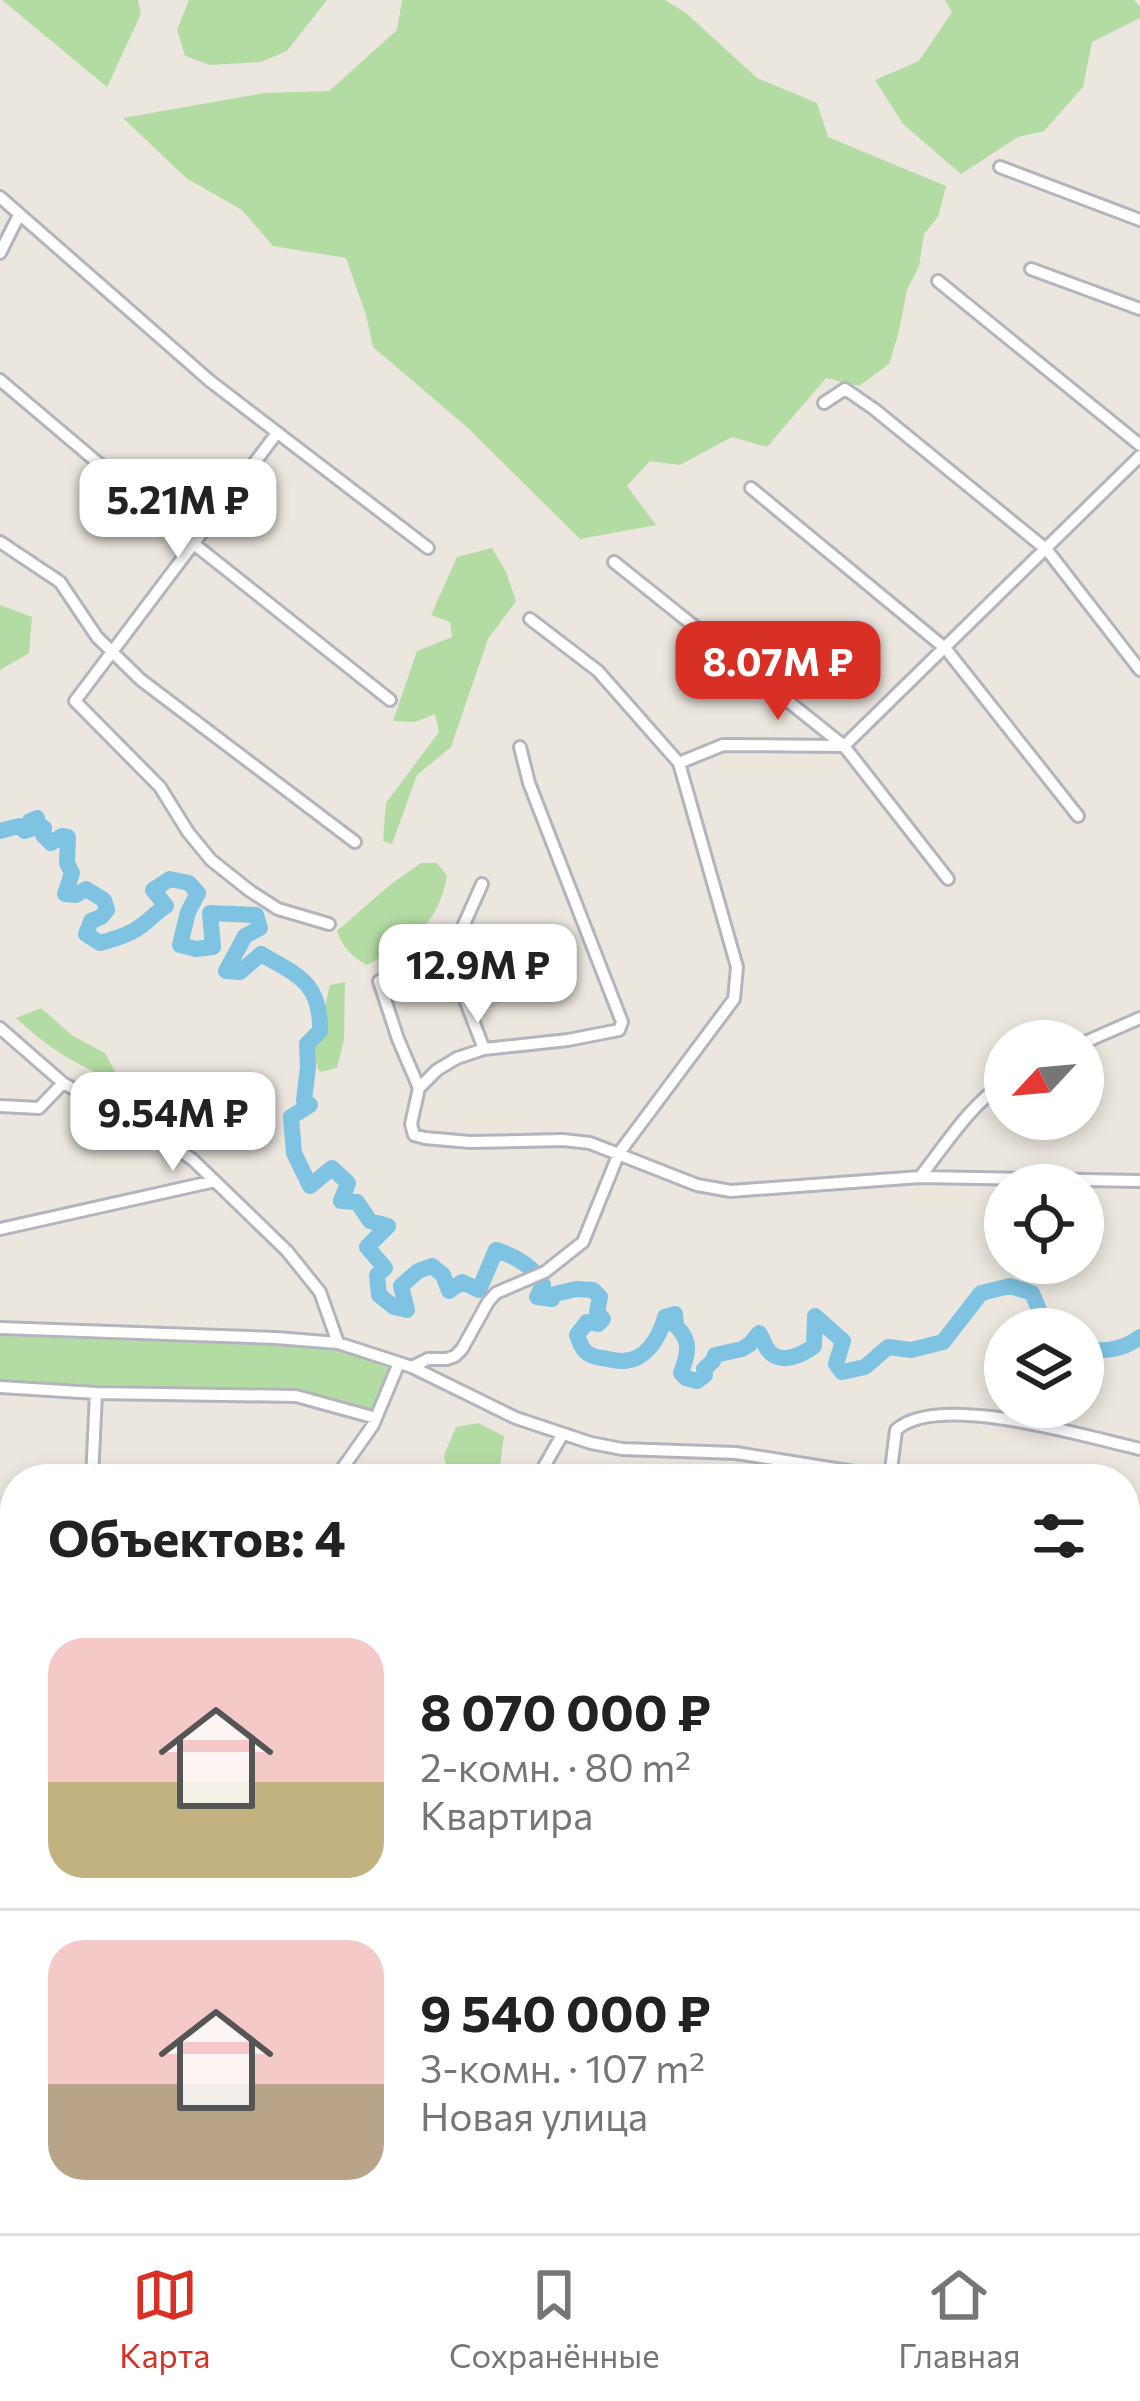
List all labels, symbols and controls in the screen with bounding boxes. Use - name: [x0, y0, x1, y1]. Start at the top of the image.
- pin: 5.21M ₽: [67, 459, 289, 561]
- text: 5.21M ₽: [106, 474, 250, 522]
- pin: 8.07M ₽: [667, 621, 889, 723]
- text: 8.07M ₽: [702, 636, 854, 684]
- pin: 12.9M ₽: [367, 924, 589, 1026]
- text: 12.9M ₽: [406, 939, 550, 987]
- north arrow: [984, 1020, 1104, 1140]
- map controls: [984, 1020, 1104, 1428]
- pin: 9.54M ₽: [62, 1072, 284, 1174]
- text: 9.54M ₽: [97, 1087, 249, 1135]
- button: locate: [984, 1164, 1104, 1284]
- button: layers: [984, 1308, 1104, 1428]
- icon: filters: [1026, 1503, 1092, 1569]
- text: Объектов: 4: [48, 1505, 346, 1568]
- text: 8 070 000 ₽: [420, 1679, 711, 1742]
- icon: home: [144, 1686, 288, 1830]
- text: 2-комн. · 80 m²: [420, 1742, 691, 1790]
- text: Квартира: [420, 1790, 593, 1838]
- text: 9 540 000 ₽: [420, 1980, 711, 2043]
- icon: home: [144, 1988, 288, 2132]
- text: 3-комн. · 107 m²: [420, 2043, 705, 2091]
- text: Новая улица: [420, 2091, 648, 2139]
- tab: Карта: [119, 2262, 210, 2375]
- tab: Сохранённые: [449, 2262, 660, 2375]
- tab: Главная: [898, 2262, 1021, 2375]

